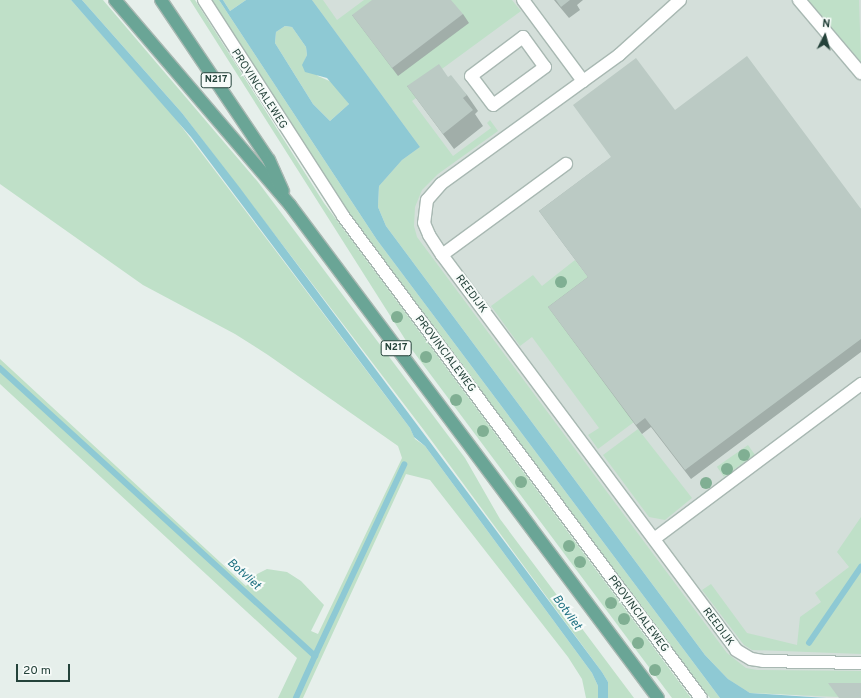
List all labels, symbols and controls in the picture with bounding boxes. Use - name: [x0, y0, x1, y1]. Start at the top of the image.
- north arrow: [805, 16, 845, 56]
- text: N: [822, 17, 831, 31]
- street label: PROVINCIALEWEG: [228, 47, 290, 131]
- road number: N217: [200, 72, 232, 88]
- street label: REEDIJK: [452, 272, 490, 316]
- street label: PROVINCIALEWEG: [412, 313, 478, 395]
- road number: N217: [380, 340, 412, 356]
- water label: Botvliet: [223, 556, 263, 594]
- street label: PROVINCIALEWEG: [605, 573, 671, 655]
- water label: Botvliet: [548, 593, 584, 633]
- street label: REEDIJK: [699, 605, 737, 649]
- scale bar: [18, 656, 72, 682]
- text: 20 m: [23, 663, 51, 679]

